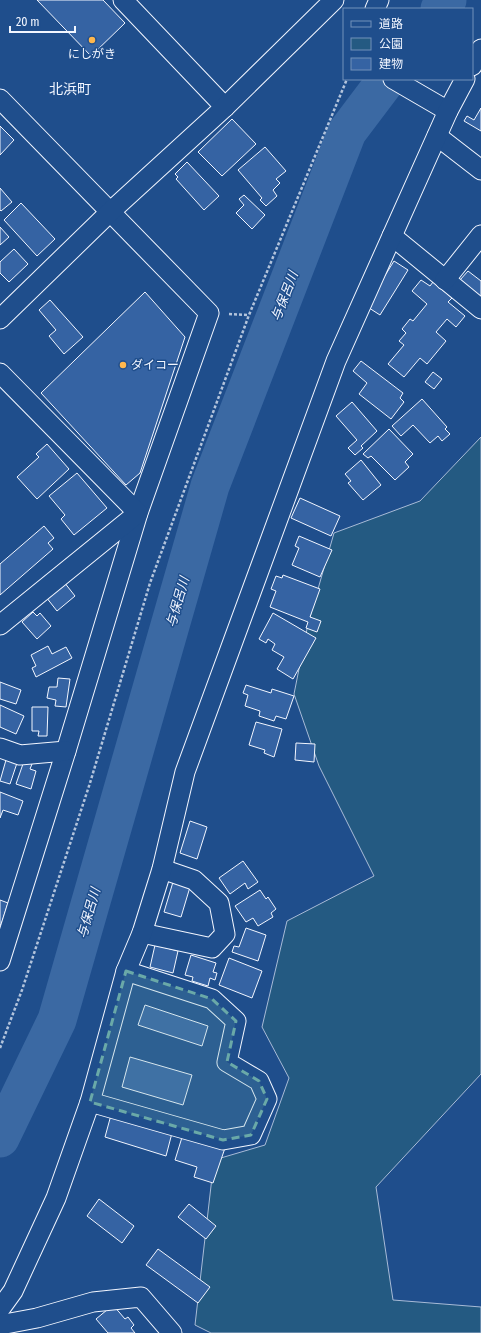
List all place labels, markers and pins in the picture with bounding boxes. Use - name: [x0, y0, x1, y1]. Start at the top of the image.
- marker: にしがき: [87, 35, 97, 45]
- place label: にしがき: [68, 47, 116, 61]
- place label: ダイコー: [131, 358, 179, 372]
- marker: ダイコー: [118, 360, 128, 370]

